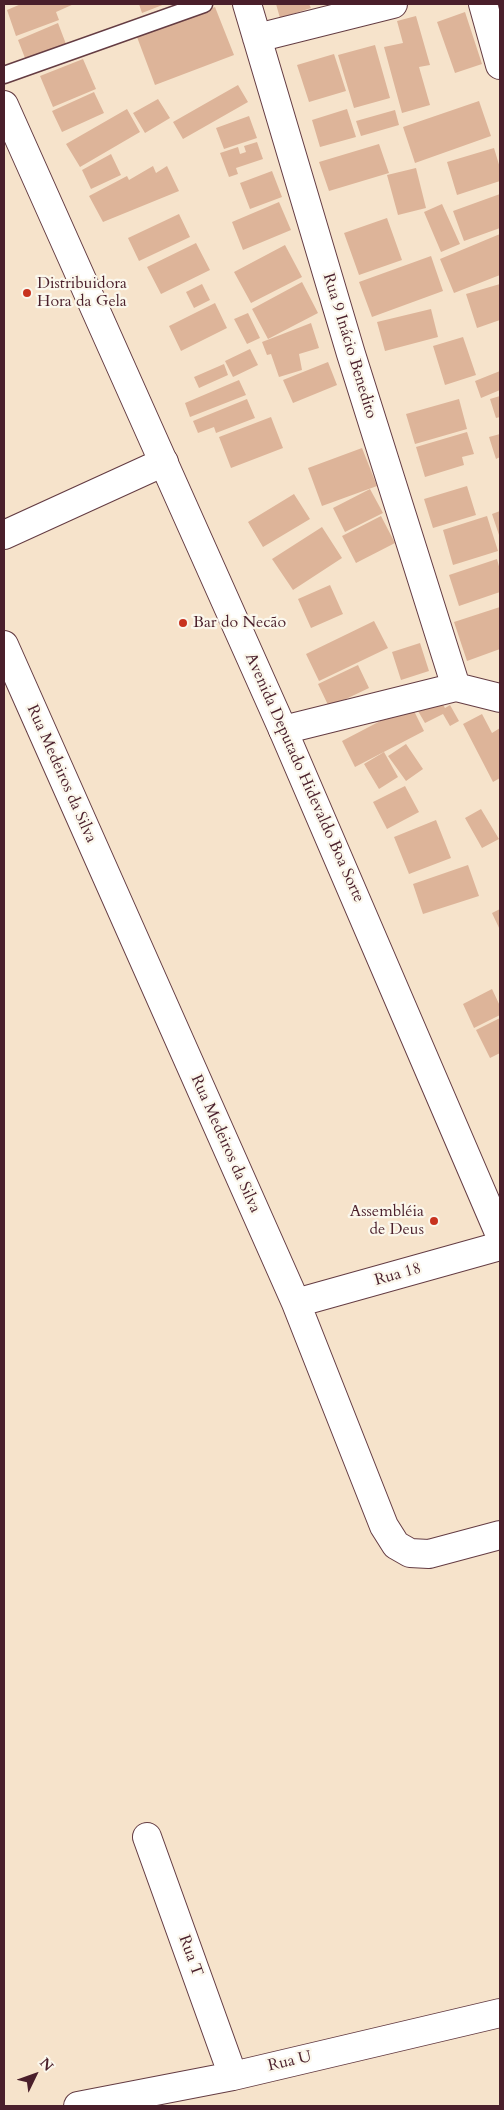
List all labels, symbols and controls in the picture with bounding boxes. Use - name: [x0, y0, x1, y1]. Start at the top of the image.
- street label: Rua 9 Inácio Benedito: [318, 271, 380, 421]
- place label: Distribuidora Hora da Gela: [37, 274, 127, 312]
- marker: Distribuidora Hora da Gela: [21, 287, 33, 299]
- place label: Bar do Necão: [193, 613, 286, 633]
- marker: Bar do Necão: [177, 617, 189, 629]
- street label: Avenida Deputado Hidevaldo Boa Sorte: [240, 650, 368, 906]
- street label: Rua Medeiros da Silva: [22, 702, 100, 846]
- street label: Rua Medeiros da Silva: [186, 1072, 264, 1216]
- place label: Assembléia de Deus: [350, 1202, 424, 1240]
- marker: Assembléia de Deus: [428, 1215, 440, 1227]
- street label: Rua 18: [373, 1259, 423, 1291]
- street label: Rua T: [174, 1933, 206, 1979]
- street label: Rua U: [266, 2048, 314, 2076]
- north arrow: [10, 2050, 60, 2100]
- text: N: [35, 2054, 58, 2076]

